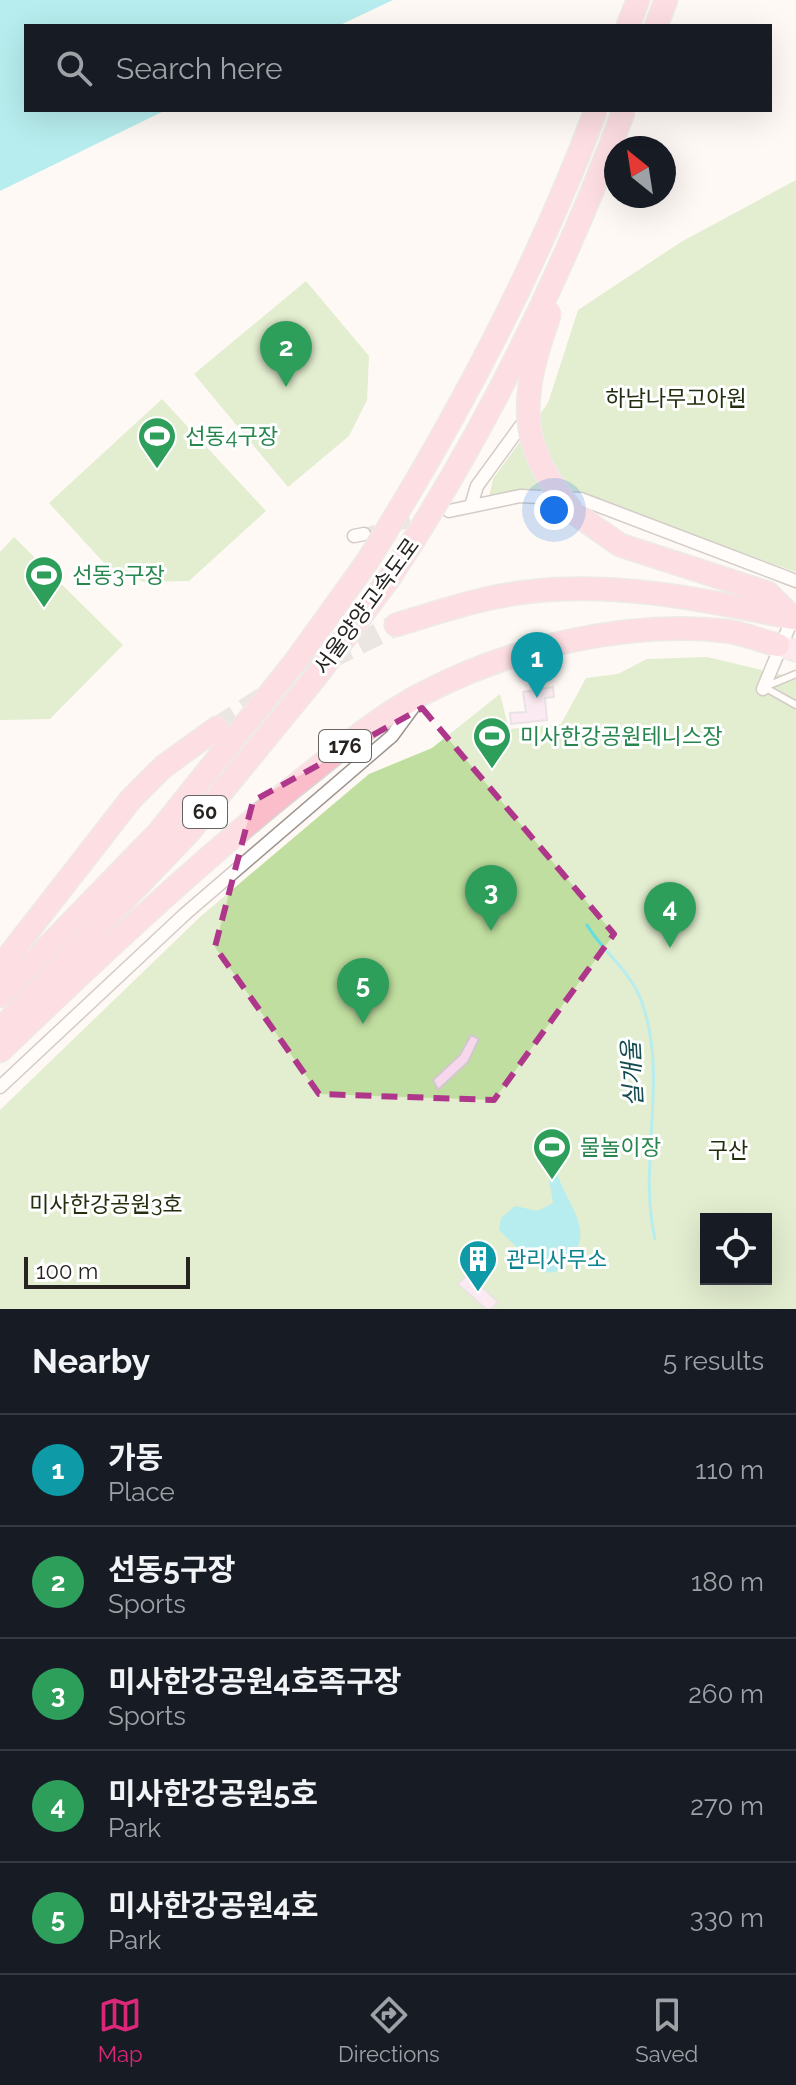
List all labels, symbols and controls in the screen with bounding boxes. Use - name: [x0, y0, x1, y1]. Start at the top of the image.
- search box: [24, 24, 772, 112]
- icon: search: [52, 46, 96, 90]
- text: Search here: [116, 51, 283, 86]
- north arrow: [604, 136, 676, 208]
- pin: 2: [260, 321, 312, 387]
- park label: 하남나무고아원: [605, 385, 747, 411]
- sports icon: 선동4구장: [136, 415, 178, 470]
- place label: 선동4구장: [185, 423, 278, 449]
- your location: [534, 490, 574, 530]
- street label: 서울양양고속도로: [308, 533, 424, 679]
- sports icon: 선동3구장: [23, 554, 65, 609]
- place label: 선동3구장: [72, 562, 165, 588]
- pin: 1: [511, 632, 563, 698]
- sports icon: 미사한강공원테니스장: [471, 715, 513, 770]
- place label: 미사한강공원테니스장: [520, 723, 722, 749]
- road number: 176: [319, 730, 371, 762]
- road number: 60: [183, 796, 227, 828]
- pin: 3: [465, 865, 517, 931]
- pin: 4: [644, 882, 696, 948]
- pin: 5: [337, 958, 389, 1024]
- water label: 실개울: [616, 1038, 648, 1108]
- sports icon: 물놀이장: [531, 1126, 573, 1181]
- place label: 물놀이장: [580, 1134, 661, 1160]
- park label: 구산: [708, 1137, 748, 1163]
- park label: 미사한강공원3호: [29, 1191, 183, 1217]
- map controls: [700, 1213, 772, 1285]
- button: locate: [700, 1213, 772, 1285]
- building icon: 관리사무소: [457, 1238, 499, 1293]
- place label: 관리사무소: [506, 1246, 607, 1272]
- scale bar: [24, 1253, 190, 1289]
- text: 100 m: [36, 1258, 98, 1284]
- text: Nearby: [32, 1341, 150, 1381]
- text: 5 results: [663, 1346, 764, 1376]
- text: 가동: [108, 1440, 163, 1475]
- text: 1: [52, 1455, 64, 1485]
- text: 110 m: [695, 1455, 764, 1485]
- text: Place: [108, 1477, 175, 1507]
- text: 선동5구장: [108, 1552, 235, 1587]
- text: 2: [51, 1567, 65, 1597]
- text: 180 m: [691, 1567, 764, 1597]
- text: Sports: [108, 1589, 186, 1619]
- text: 미사한강공원4호족구장: [108, 1664, 401, 1699]
- text: 3: [51, 1679, 65, 1709]
- text: 260 m: [688, 1679, 764, 1709]
- text: Sports: [108, 1701, 186, 1731]
- text: 미사한강공원5호: [108, 1776, 318, 1811]
- text: 4: [51, 1791, 65, 1821]
- text: 270 m: [690, 1791, 764, 1821]
- text: Park: [108, 1813, 161, 1843]
- text: 미사한강공원4호: [108, 1888, 318, 1923]
- text: 5: [51, 1903, 65, 1933]
- text: 330 m: [690, 1903, 764, 1933]
- text: Park: [108, 1925, 161, 1955]
- tab: Map: [98, 1993, 143, 2067]
- tab: Directions: [338, 1993, 440, 2067]
- tab: Saved: [635, 1993, 698, 2067]

